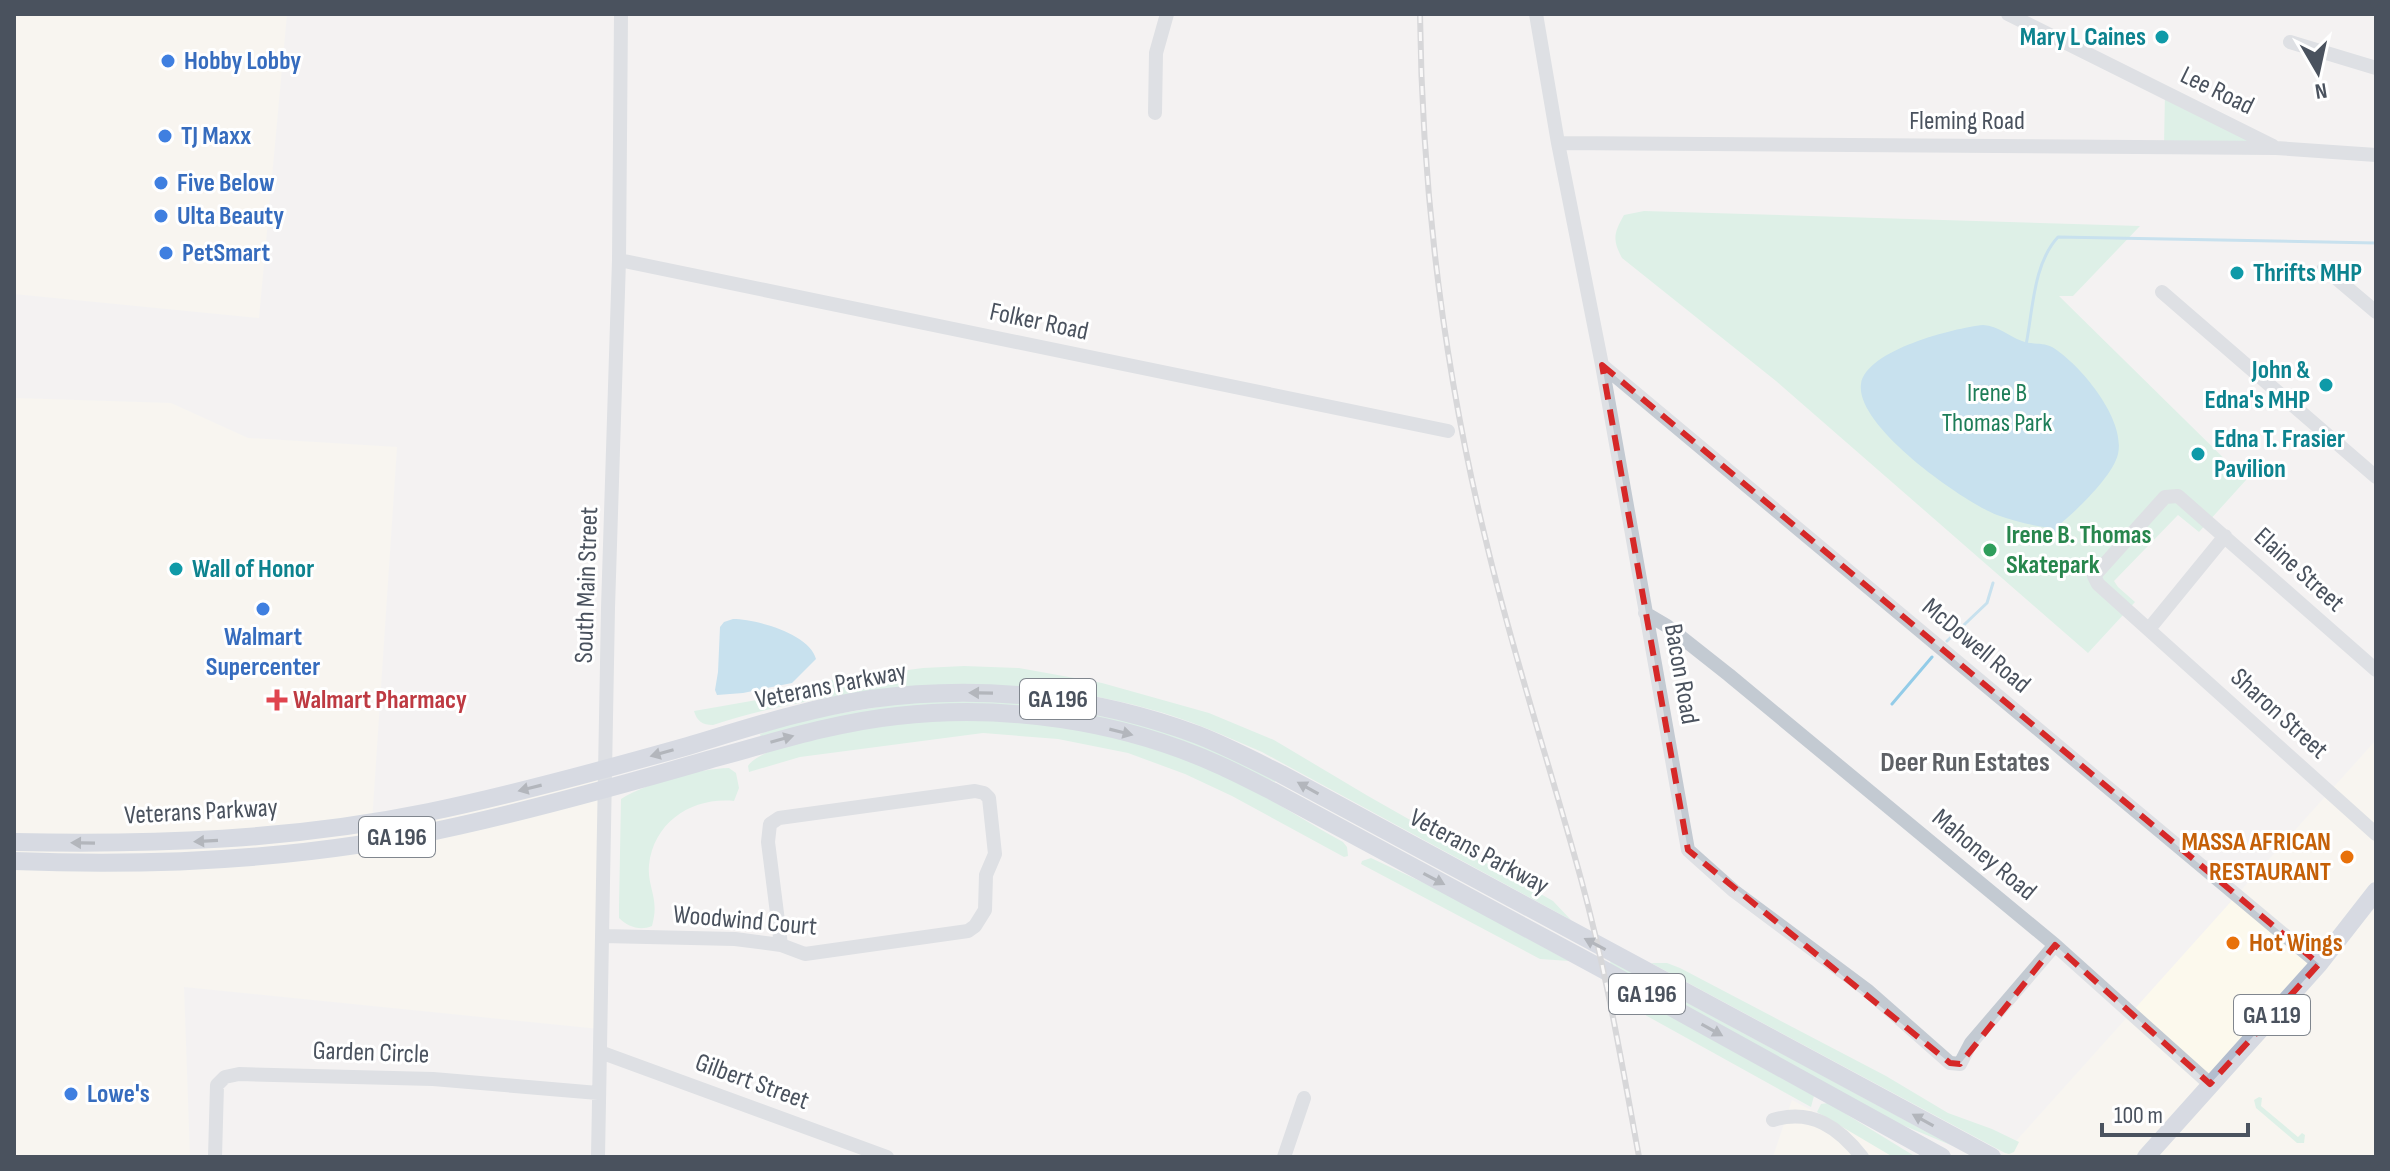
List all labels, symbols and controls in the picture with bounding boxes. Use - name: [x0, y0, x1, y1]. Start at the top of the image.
- place label: Mary L Caines: [2020, 22, 2146, 53]
- marker: Mary L Caines: [2153, 28, 2171, 46]
- north arrow: [2278, 32, 2358, 112]
- place label: Hobby Lobby: [184, 46, 301, 77]
- marker: Hobby Lobby: [159, 52, 177, 70]
- street label: Lee Road: [2175, 60, 2259, 122]
- text: N: [2313, 76, 2329, 105]
- street label: Fleming Road: [1909, 106, 2025, 137]
- place label: TJ Maxx: [181, 121, 251, 152]
- marker: TJ Maxx: [156, 127, 174, 145]
- place label: Five Below: [177, 168, 275, 199]
- marker: Five Below: [152, 174, 170, 192]
- place label: Ulta Beauty: [177, 201, 284, 232]
- marker: Ulta Beauty: [152, 207, 170, 225]
- place label: PetSmart: [182, 238, 271, 269]
- marker: PetSmart: [157, 244, 175, 262]
- place label: Thrifts MHP: [2253, 258, 2362, 289]
- marker: Thrifts MHP: [2228, 264, 2246, 282]
- street label: Folker Road: [987, 296, 1091, 348]
- place label: John & Edna's MHP: [2205, 355, 2310, 416]
- marker: John & Edna's MHP: [2317, 376, 2335, 394]
- park label: Irene B Thomas Park: [1942, 378, 2052, 439]
- place label: Edna T. Frasier Pavilion: [2214, 424, 2345, 485]
- marker: Edna T. Frasier Pavilion: [2189, 445, 2207, 463]
- street label: South Main Street: [569, 506, 605, 664]
- place label: Irene B. Thomas Skatepark: [2006, 520, 2151, 581]
- street label: Elaine Street: [2247, 521, 2351, 619]
- marker: Irene B. Thomas Skatepark: [1981, 541, 1999, 559]
- place label: Wall of Honor: [192, 554, 314, 585]
- marker: Wall of Honor: [167, 560, 185, 578]
- street label: McDowell Road: [1916, 592, 2036, 700]
- marker: Walmart Supercenter: [254, 600, 272, 618]
- street label: Bacon Road: [1657, 621, 1705, 727]
- place label: Walmart Supercenter: [206, 622, 320, 683]
- street label: Veterans Parkway: [753, 656, 909, 716]
- street label: Sharon Street: [2224, 662, 2334, 766]
- road number: GA 196: [1020, 679, 1096, 719]
- place label: Walmart Pharmacy: [293, 685, 467, 716]
- one-way arrow: [968, 687, 993, 700]
- marker: Walmart Pharmacy: [268, 691, 286, 709]
- one-way arrow: [1109, 726, 1134, 738]
- one-way arrow: [770, 732, 794, 745]
- district label: Deer Run Estates: [1880, 746, 2050, 779]
- one-way arrow: [649, 747, 673, 760]
- one-way arrow: [517, 782, 542, 794]
- one-way arrow: [1296, 782, 1319, 795]
- street label: Veterans Parkway: [124, 793, 278, 831]
- street label: Veterans Parkway: [1404, 802, 1554, 902]
- street label: Mahoney Road: [1926, 803, 2042, 907]
- road number: GA 196: [359, 817, 435, 857]
- place label: MASSA AFRICAN RESTAURANT: [2181, 827, 2331, 888]
- one-way arrow: [193, 834, 218, 847]
- one-way arrow: [70, 837, 95, 849]
- marker: MASSA AFRICAN RESTAURANT: [2338, 848, 2356, 866]
- one-way arrow: [1423, 872, 1446, 885]
- street label: Woodwind Court: [672, 899, 818, 943]
- place label: Hot Wings: [2249, 928, 2343, 959]
- marker: Hot Wings: [2224, 934, 2242, 952]
- one-way arrow: [1584, 938, 1607, 951]
- road number: GA 196: [1609, 974, 1685, 1014]
- road number: GA 119: [2234, 995, 2310, 1035]
- one-way arrow: [1701, 1023, 1723, 1037]
- street label: Garden Circle: [312, 1035, 430, 1071]
- street label: Gilbert Street: [691, 1047, 813, 1117]
- place label: Lowe's: [87, 1079, 150, 1110]
- marker: Lowe's: [62, 1085, 80, 1103]
- scale bar: [2102, 1087, 2248, 1137]
- text: 100 m: [2114, 1101, 2163, 1130]
- one-way arrow: [1912, 1113, 1935, 1126]

